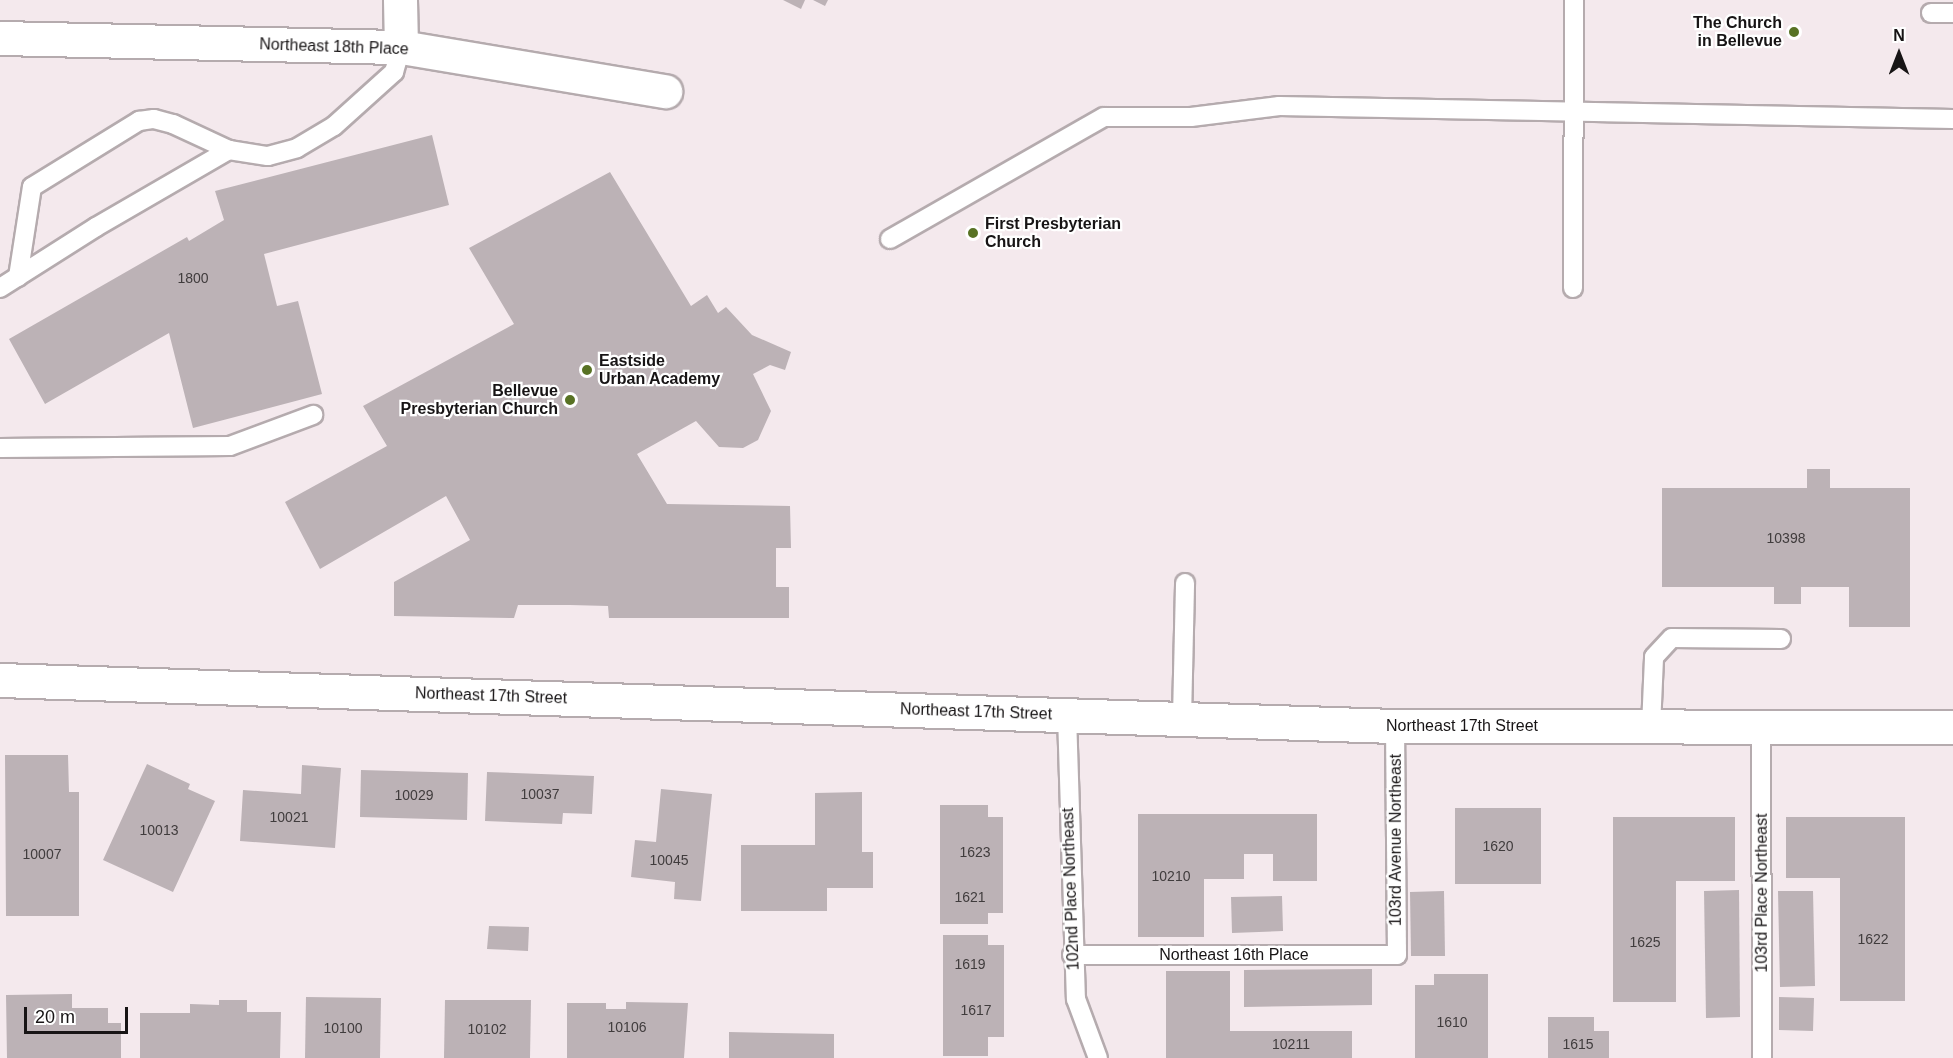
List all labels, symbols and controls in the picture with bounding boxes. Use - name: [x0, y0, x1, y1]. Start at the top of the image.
- place label: The Church in Bellevue: [1693, 13, 1782, 51]
- north arrow: [1869, 24, 1929, 84]
- marker: The Church in Bellevue: [1787, 25, 1801, 39]
- text: N: [1893, 27, 1905, 44]
- street label: Northeast 18th Place: [259, 35, 409, 59]
- place label: First Presbyterian Church: [985, 214, 1121, 252]
- marker: First Presbyterian Church: [966, 226, 980, 240]
- house number: 1800: [177, 270, 209, 286]
- place label: Eastside Urban Academy: [599, 351, 721, 389]
- marker: Eastside Urban Academy: [580, 363, 594, 377]
- place label: Bellevue Presbyterian Church: [401, 381, 558, 419]
- marker: Bellevue Presbyterian Church: [563, 393, 577, 407]
- house number: 10398: [1767, 530, 1805, 546]
- street label: Northeast 17th Street: [415, 684, 567, 708]
- street label: Northeast 17th Street: [900, 700, 1052, 724]
- street label: Northeast 17th Street: [1386, 716, 1538, 736]
- street label: 103rd Avenue Northeast: [1386, 753, 1406, 927]
- house number: 10037: [521, 786, 559, 802]
- house number: 10029: [395, 787, 433, 803]
- street label: 102nd Place Northeast: [1059, 807, 1083, 971]
- house number: 10021: [270, 809, 308, 825]
- street label: 103rd Place Northeast: [1752, 813, 1772, 973]
- house number: 10013: [140, 822, 178, 838]
- house number: 1620: [1482, 838, 1514, 854]
- house number: 1623: [959, 844, 991, 860]
- house number: 10007: [23, 846, 61, 862]
- house number: 10045: [650, 852, 688, 868]
- house number: 10210: [1152, 868, 1190, 884]
- house number: 1621: [954, 889, 986, 905]
- house number: 1622: [1857, 931, 1889, 947]
- house number: 1625: [1629, 934, 1661, 950]
- street label: Northeast 16th Place: [1159, 945, 1309, 965]
- house number: 1619: [954, 956, 986, 972]
- scale bar: [27, 995, 130, 1033]
- house number: 1617: [960, 1002, 992, 1018]
- text: 20 m: [35, 1007, 75, 1027]
- house number: 1610: [1436, 1014, 1468, 1030]
- house number: 10106: [608, 1019, 646, 1035]
- house number: 10100: [324, 1020, 362, 1036]
- house number: 10102: [468, 1021, 506, 1037]
- house number: 10211: [1272, 1036, 1310, 1052]
- house number: 1615: [1562, 1036, 1594, 1052]

